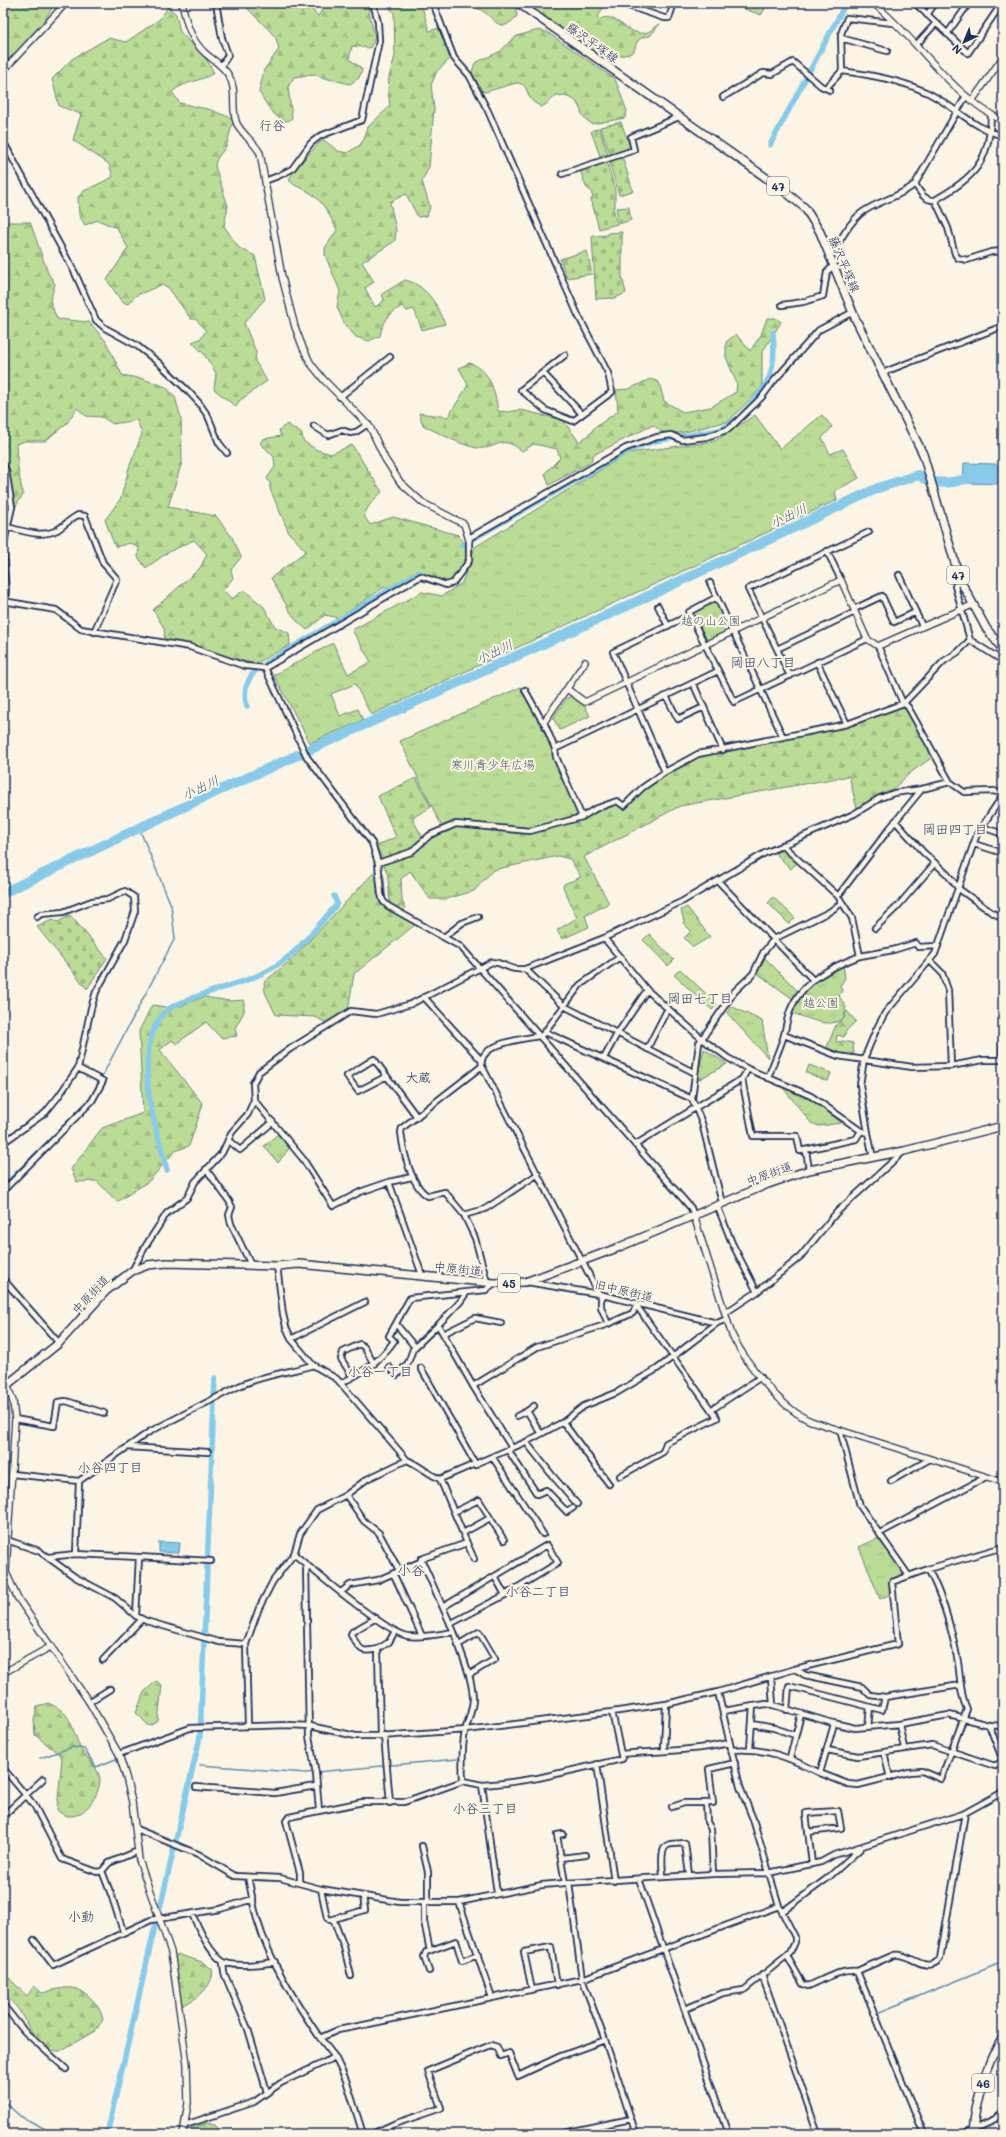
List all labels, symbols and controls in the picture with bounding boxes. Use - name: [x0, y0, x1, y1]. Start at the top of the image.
- street label: 藤沢平塚線: [564, 18, 622, 66]
- north arrow: [944, 22, 984, 62]
- text: N: [948, 41, 965, 58]
- district label: 行谷: [259, 116, 285, 133]
- road number: 47: [767, 177, 789, 195]
- street label: 藤沢平塚線: [826, 233, 864, 295]
- water label: 小出川: [767, 499, 809, 531]
- road number: 47: [947, 566, 969, 584]
- park label: 越の山公園: [681, 612, 741, 628]
- water label: 小出川: [473, 635, 515, 667]
- district label: 岡田八丁目: [730, 653, 796, 670]
- park label: 寒川青少年広場: [451, 756, 535, 772]
- water label: 小出川: [179, 771, 221, 803]
- district label: 岡田四丁目: [922, 820, 988, 837]
- district label: 岡田七丁目: [667, 989, 733, 1006]
- park label: 越公園: [803, 994, 839, 1010]
- district label: 大蔵: [405, 1068, 431, 1085]
- street label: 中原街道: [744, 1157, 794, 1189]
- street label: 中原街道: [433, 1258, 483, 1278]
- street label: 中原街道: [68, 1271, 112, 1317]
- road number: 45: [498, 1274, 520, 1292]
- street label: 旧中原街道: [593, 1275, 655, 1305]
- district label: 小谷一丁目: [347, 1362, 413, 1379]
- district label: 小谷四丁目: [77, 1458, 143, 1475]
- district label: 小谷: [397, 1560, 425, 1579]
- district label: 小谷二丁目: [505, 1582, 571, 1599]
- district label: 小谷三丁目: [452, 1799, 518, 1816]
- district label: 小動: [68, 1907, 94, 1924]
- road number: 46: [972, 2074, 994, 2092]

